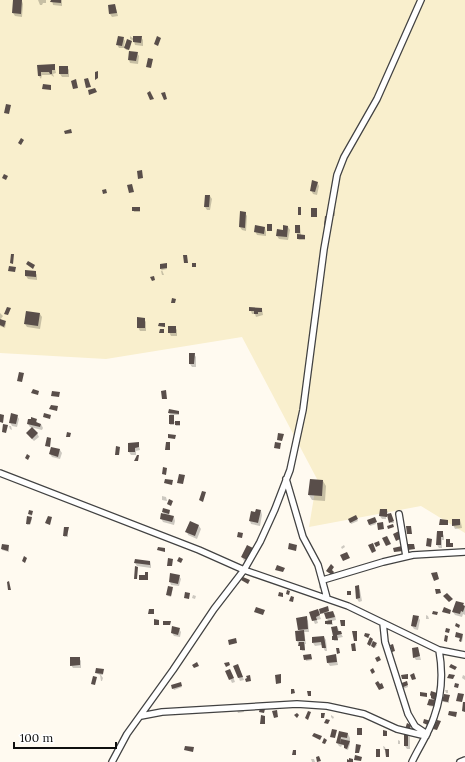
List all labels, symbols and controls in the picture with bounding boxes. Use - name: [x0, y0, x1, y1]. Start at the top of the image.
- scale bar: [14, 724, 116, 750]
- text: 100 m: [20, 730, 53, 745]

